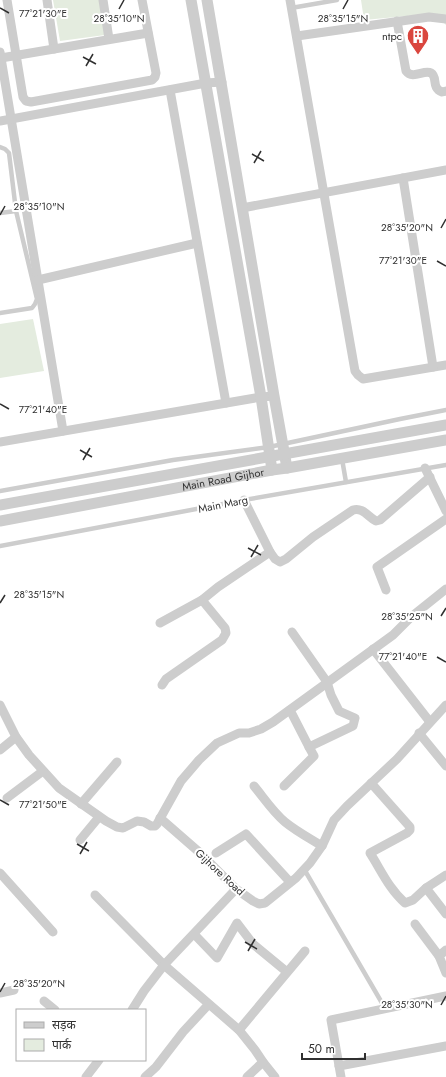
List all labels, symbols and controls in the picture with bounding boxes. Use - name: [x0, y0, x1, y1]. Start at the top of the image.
- text: 77°21'30"E: [19, 6, 67, 21]
- text: 28°35'10"N: [94, 11, 144, 26]
- text: 28°35'15"N: [318, 11, 368, 26]
- building icon: ntpc: [405, 23, 431, 56]
- place label: ntpc: [382, 28, 402, 44]
- text: 28°35'10"N: [14, 199, 64, 214]
- text: 28°35'20"N: [381, 220, 433, 235]
- text: 77°21'30"E: [379, 253, 427, 268]
- text: 77°21'40"E: [19, 402, 67, 417]
- street label: Main Road Gijhor: [181, 464, 266, 495]
- street label: Main Marg: [197, 491, 249, 517]
- text: 28°35'15"N: [14, 587, 64, 602]
- text: 28°35'25"N: [381, 609, 433, 624]
- text: 77°21'40"E: [379, 649, 427, 664]
- text: 77°21'50"E: [19, 797, 67, 812]
- street label: Gijhore Road: [192, 845, 248, 899]
- text: 28°35'20"N: [13, 976, 65, 991]
- text: 28°35'30"N: [381, 997, 433, 1012]
- legend: [16, 1009, 146, 1061]
- text: सड़क: [52, 1016, 77, 1034]
- scale bar: [302, 1035, 365, 1061]
- text: पार्क: [52, 1036, 72, 1054]
- text: 50 m: [308, 1040, 335, 1058]

